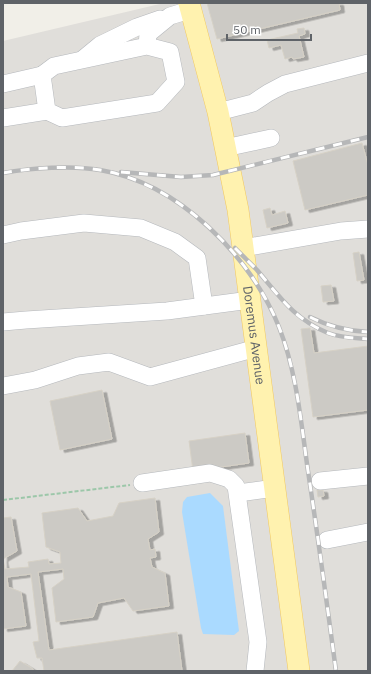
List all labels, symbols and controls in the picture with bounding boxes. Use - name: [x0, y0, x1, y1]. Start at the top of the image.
- scale bar: [227, 16, 311, 42]
- text: 50 m: [233, 22, 261, 37]
- street label: Doremus Avenue: [240, 285, 270, 386]

